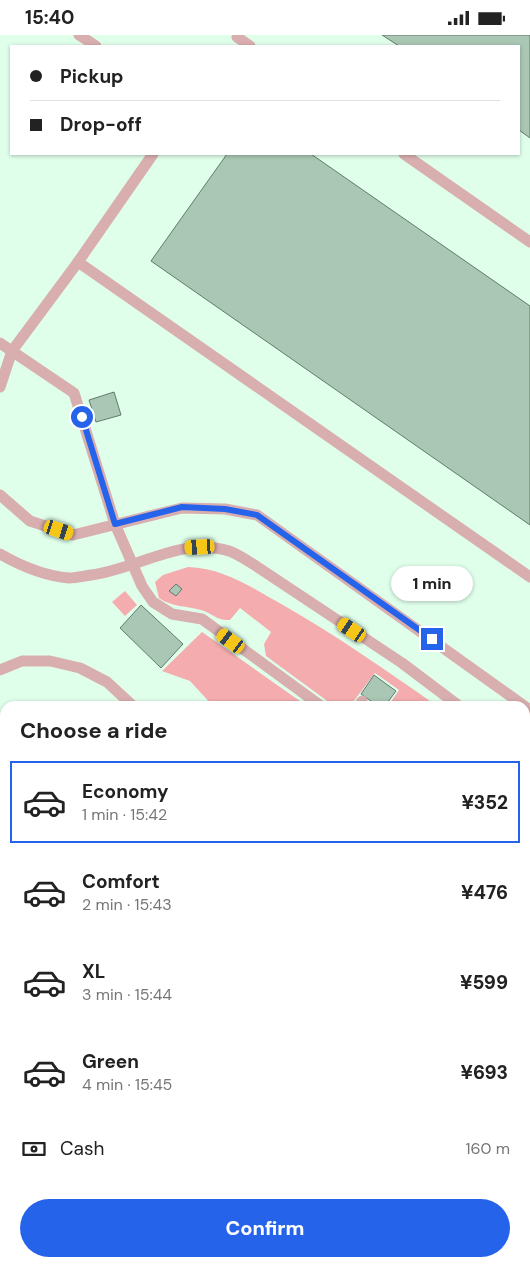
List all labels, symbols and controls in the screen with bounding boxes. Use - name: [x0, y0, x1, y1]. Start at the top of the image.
- text: 15:40: [25, 5, 74, 30]
- text: Pickup: [60, 64, 124, 89]
- text: Drop-off: [60, 112, 142, 137]
- route start: [71, 406, 93, 428]
- car: [42, 518, 75, 542]
- car: [184, 539, 215, 555]
- callout: 1 min: [391, 567, 473, 601]
- text: 1 min: [412, 573, 452, 594]
- car: [335, 615, 368, 645]
- car: [214, 626, 247, 656]
- route end: [421, 628, 443, 650]
- text: Choose a ride: [20, 716, 168, 745]
- text: Economy: [82, 779, 169, 804]
- icon: car: [22, 780, 67, 825]
- text: ¥352: [461, 790, 508, 815]
- text: 1 min · 15:42: [82, 804, 167, 825]
- text: Comfort: [82, 869, 160, 894]
- icon: car: [22, 870, 67, 915]
- text: ¥476: [461, 880, 508, 905]
- text: 2 min · 15:43: [82, 894, 172, 915]
- text: XL: [82, 959, 105, 984]
- icon: car: [22, 960, 67, 1005]
- text: ¥599: [460, 970, 508, 995]
- text: 3 min · 15:44: [82, 984, 172, 1005]
- text: Green: [82, 1049, 139, 1074]
- icon: car: [22, 1050, 67, 1095]
- text: ¥693: [460, 1060, 508, 1085]
- text: 4 min · 15:45: [82, 1074, 172, 1095]
- icon: cash: [20, 1135, 48, 1163]
- text: Cash: [60, 1136, 104, 1161]
- text: 160 m: [466, 1138, 510, 1159]
- button: Confirm: [20, 1199, 510, 1257]

